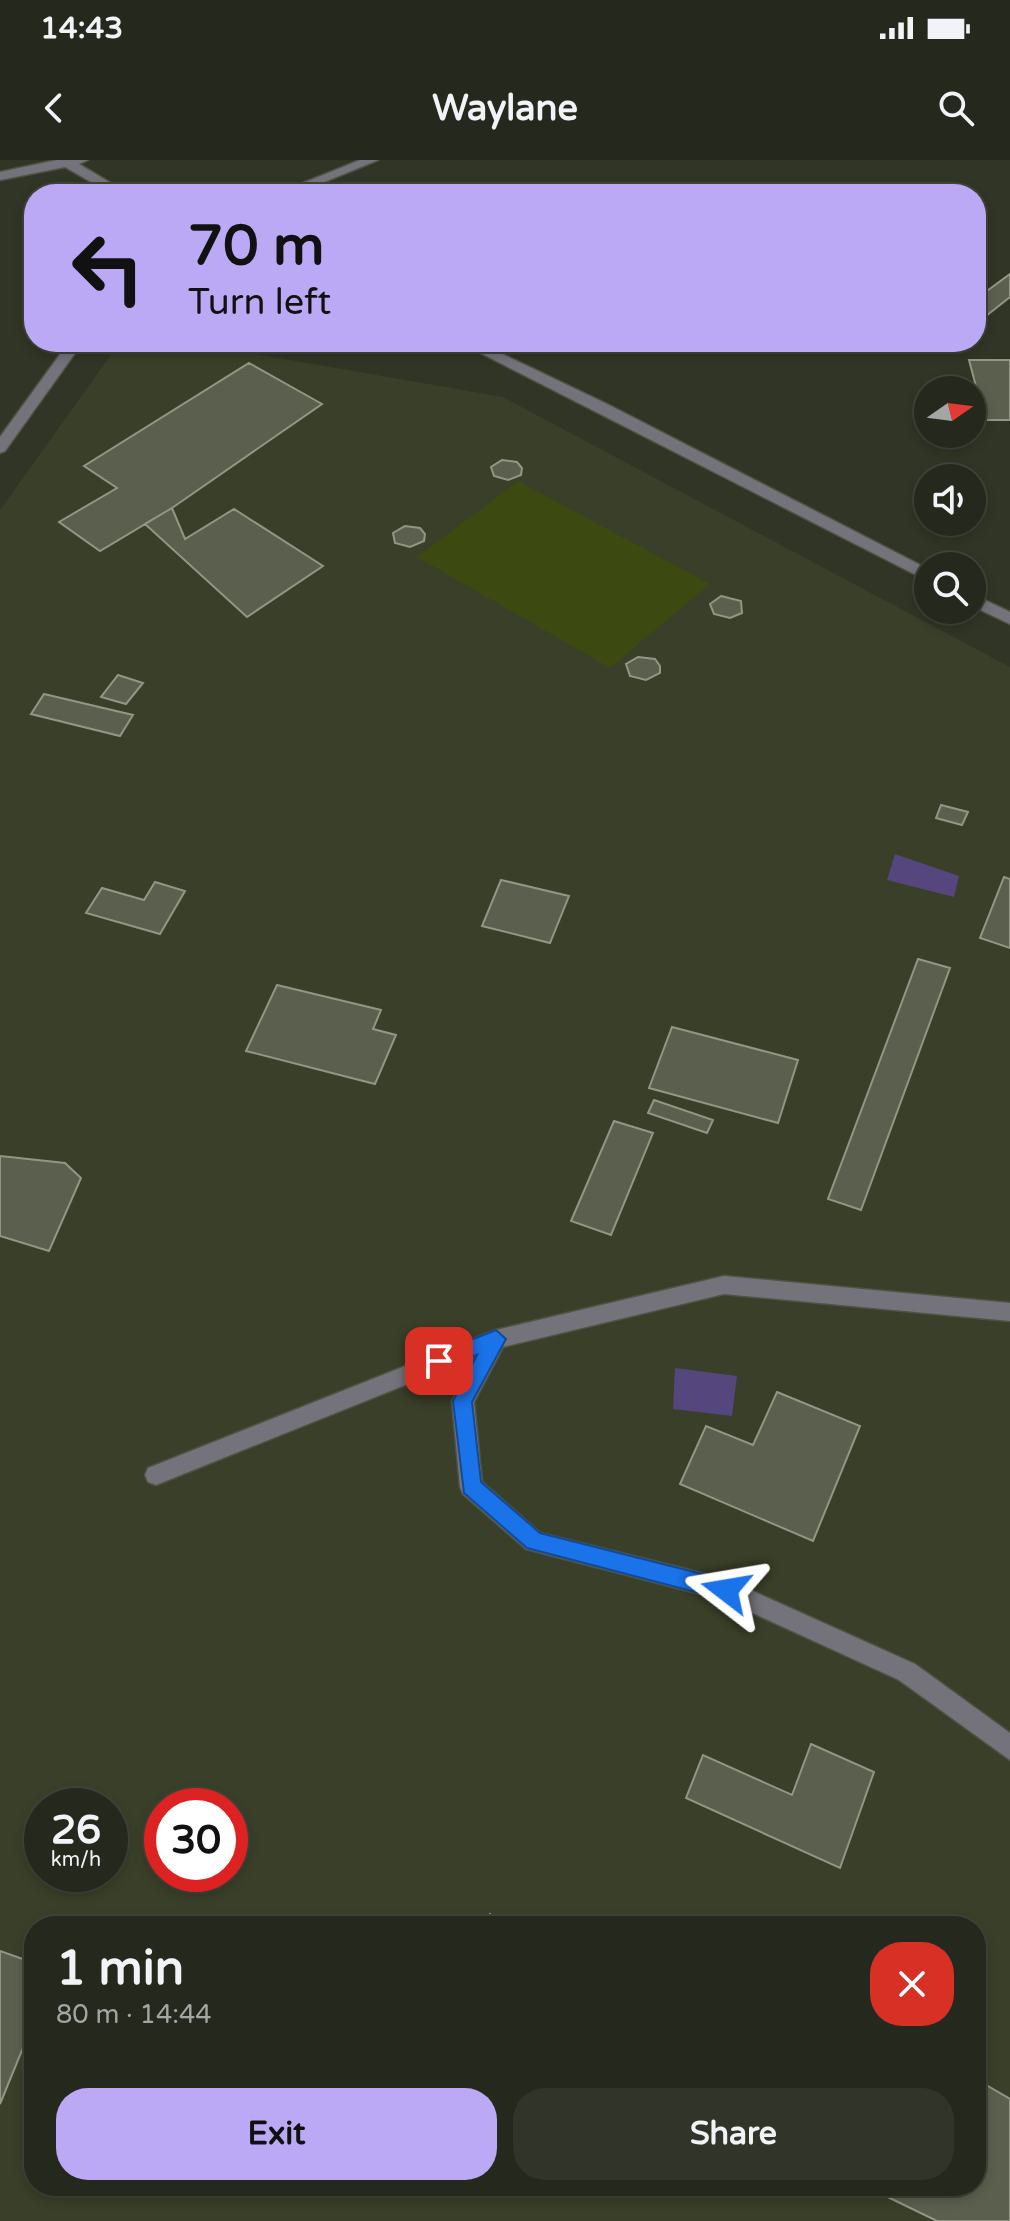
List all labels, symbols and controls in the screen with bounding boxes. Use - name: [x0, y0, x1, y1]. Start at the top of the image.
- text: 14:43: [40, 10, 123, 47]
- icon: back: [32, 86, 76, 130]
- icon: search: [934, 86, 978, 130]
- text: Waylane: [432, 87, 578, 130]
- text: 70 m: [188, 213, 324, 280]
- icon: left: [56, 216, 160, 320]
- text: Turn left: [188, 281, 331, 324]
- north arrow: [914, 376, 986, 448]
- map controls: [914, 376, 986, 624]
- button: sound: [914, 464, 986, 536]
- button: search: [914, 552, 986, 624]
- pin: [405, 1327, 473, 1395]
- icon: arrive: [417, 1339, 461, 1383]
- position arrow: [684, 1548, 768, 1632]
- speed limit sign: 30: [144, 1788, 248, 1892]
- text: 26: [51, 1806, 101, 1854]
- text: km/h: [51, 1848, 101, 1872]
- text: 1 min: [56, 1940, 184, 1998]
- button: close: [870, 1942, 954, 2026]
- text: 80 m · 14:44: [56, 1999, 212, 2030]
- button: Exit: [56, 2088, 497, 2180]
- button: Share: [513, 2088, 954, 2180]

